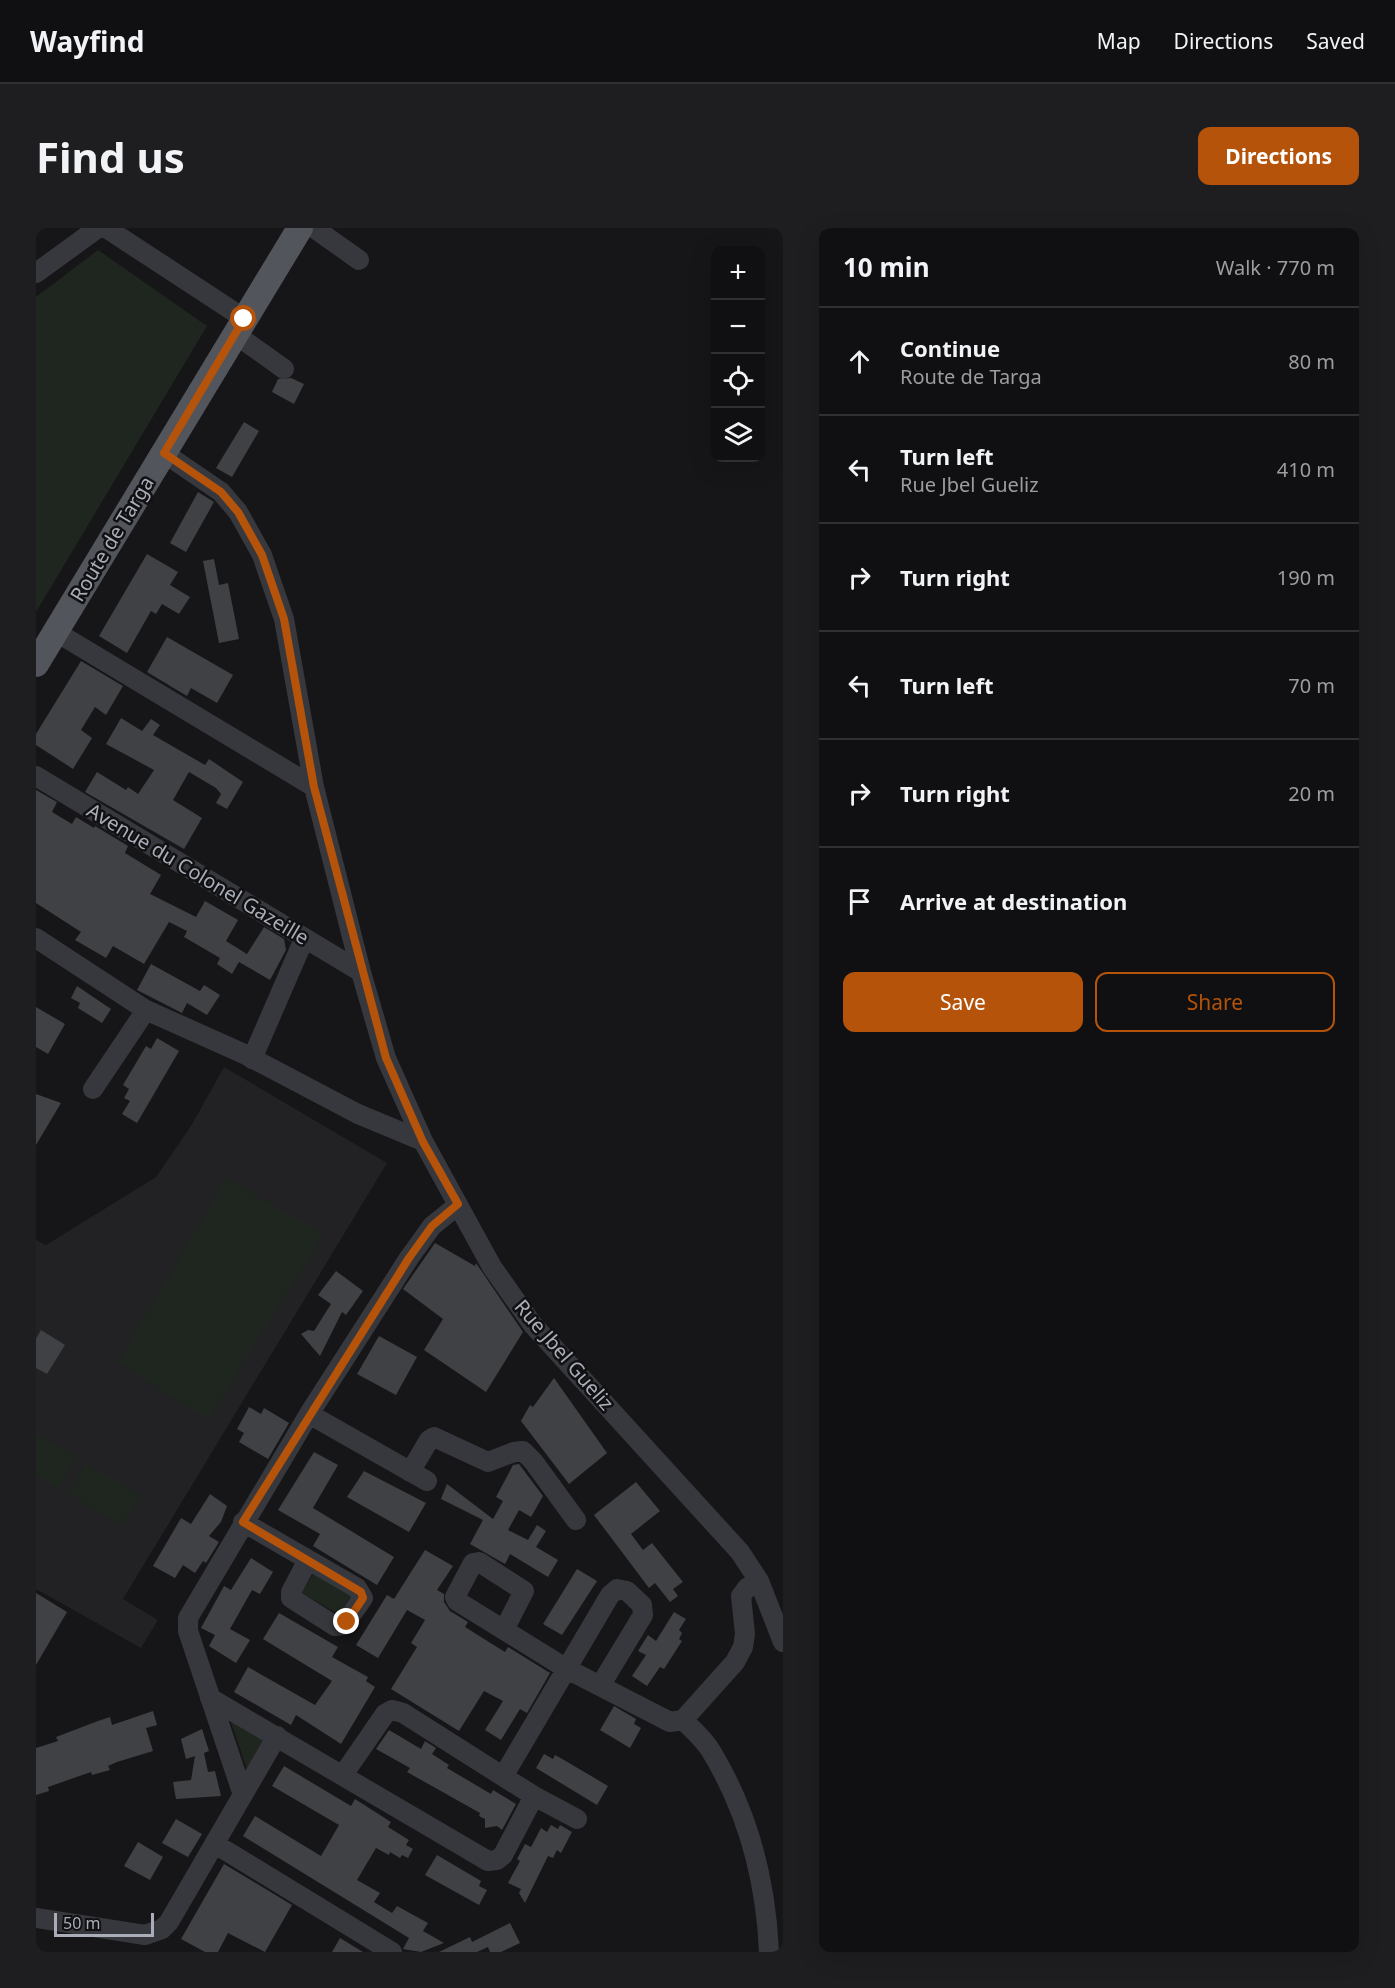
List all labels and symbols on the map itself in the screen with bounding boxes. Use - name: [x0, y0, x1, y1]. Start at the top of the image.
- route start: [230, 305, 256, 331]
- street label: Route de Targa: [64, 471, 160, 606]
- street label: Avenue du Colonel Gazeille: [82, 796, 314, 951]
- street label: Rue Jbel Gueliz: [509, 1294, 620, 1416]
- route end: [333, 1608, 359, 1634]
- scale bar: [54, 1910, 154, 1938]

